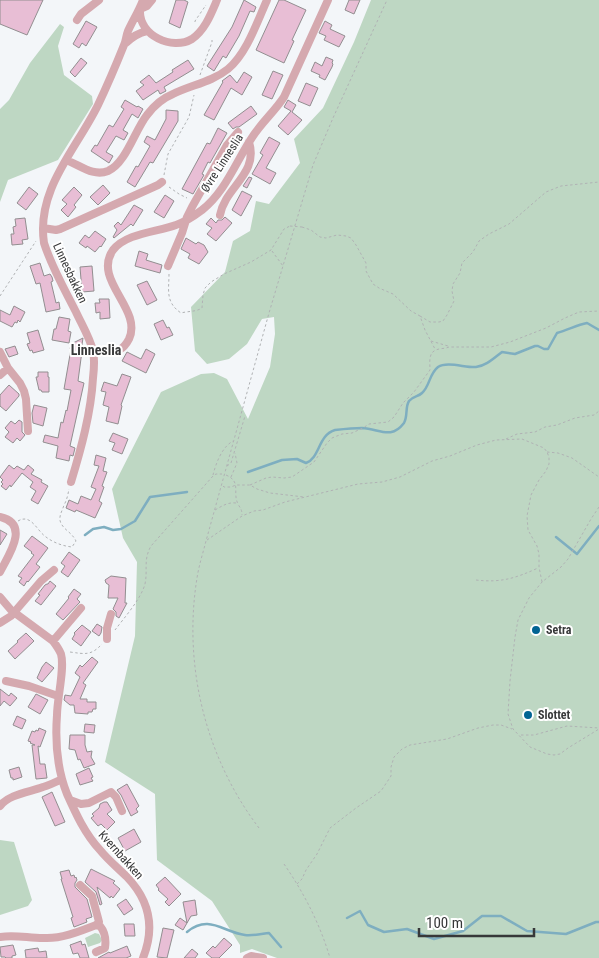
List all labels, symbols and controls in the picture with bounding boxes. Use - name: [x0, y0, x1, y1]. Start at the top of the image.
- street label: Øvre Linneslia: [198, 131, 246, 195]
- street label: Linnesbakken: [50, 241, 90, 306]
- district label: Linneslia: [71, 342, 122, 358]
- place label: Setra: [546, 623, 572, 637]
- marker: Setra: [530, 624, 542, 636]
- place label: Slottet: [538, 708, 571, 722]
- marker: Slottet: [522, 709, 534, 721]
- street label: Kvernbakken: [96, 828, 146, 882]
- scale bar: [419, 906, 534, 938]
- text: 100 m: [426, 914, 463, 932]

